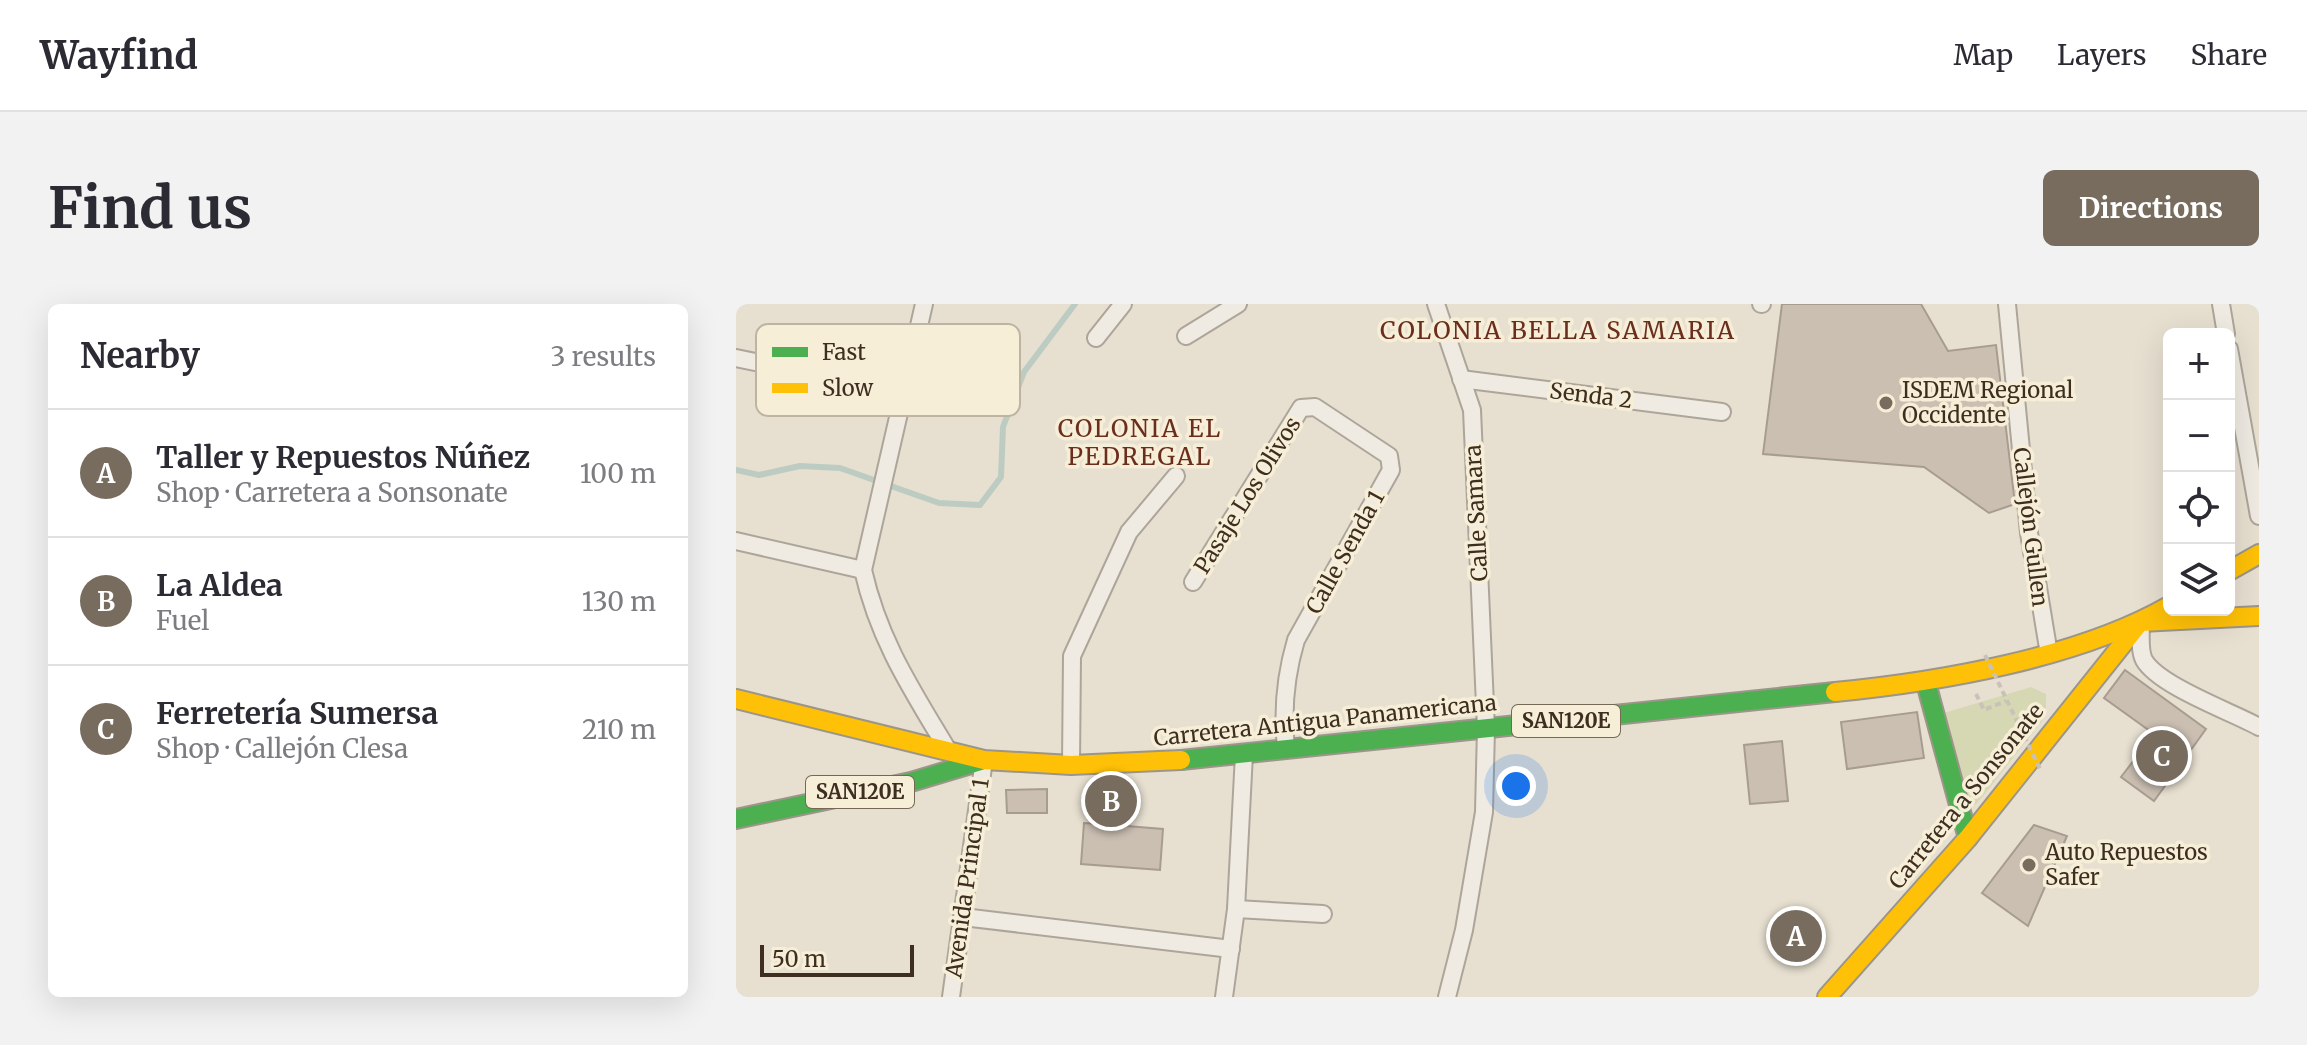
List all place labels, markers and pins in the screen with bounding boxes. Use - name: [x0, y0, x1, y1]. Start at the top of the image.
- place label: ISDEM Regional Occidente: [1902, 376, 2074, 429]
- marker: ISDEM Regional Occidente: [1877, 394, 1895, 412]
- pin: C: [2136, 726, 2188, 786]
- pin: B: [1085, 771, 1137, 831]
- place label: Auto Repuestos Safer: [2044, 838, 2208, 891]
- marker: Auto Repuestos Safer: [2020, 856, 2038, 874]
- pin: A: [1770, 906, 1822, 966]

